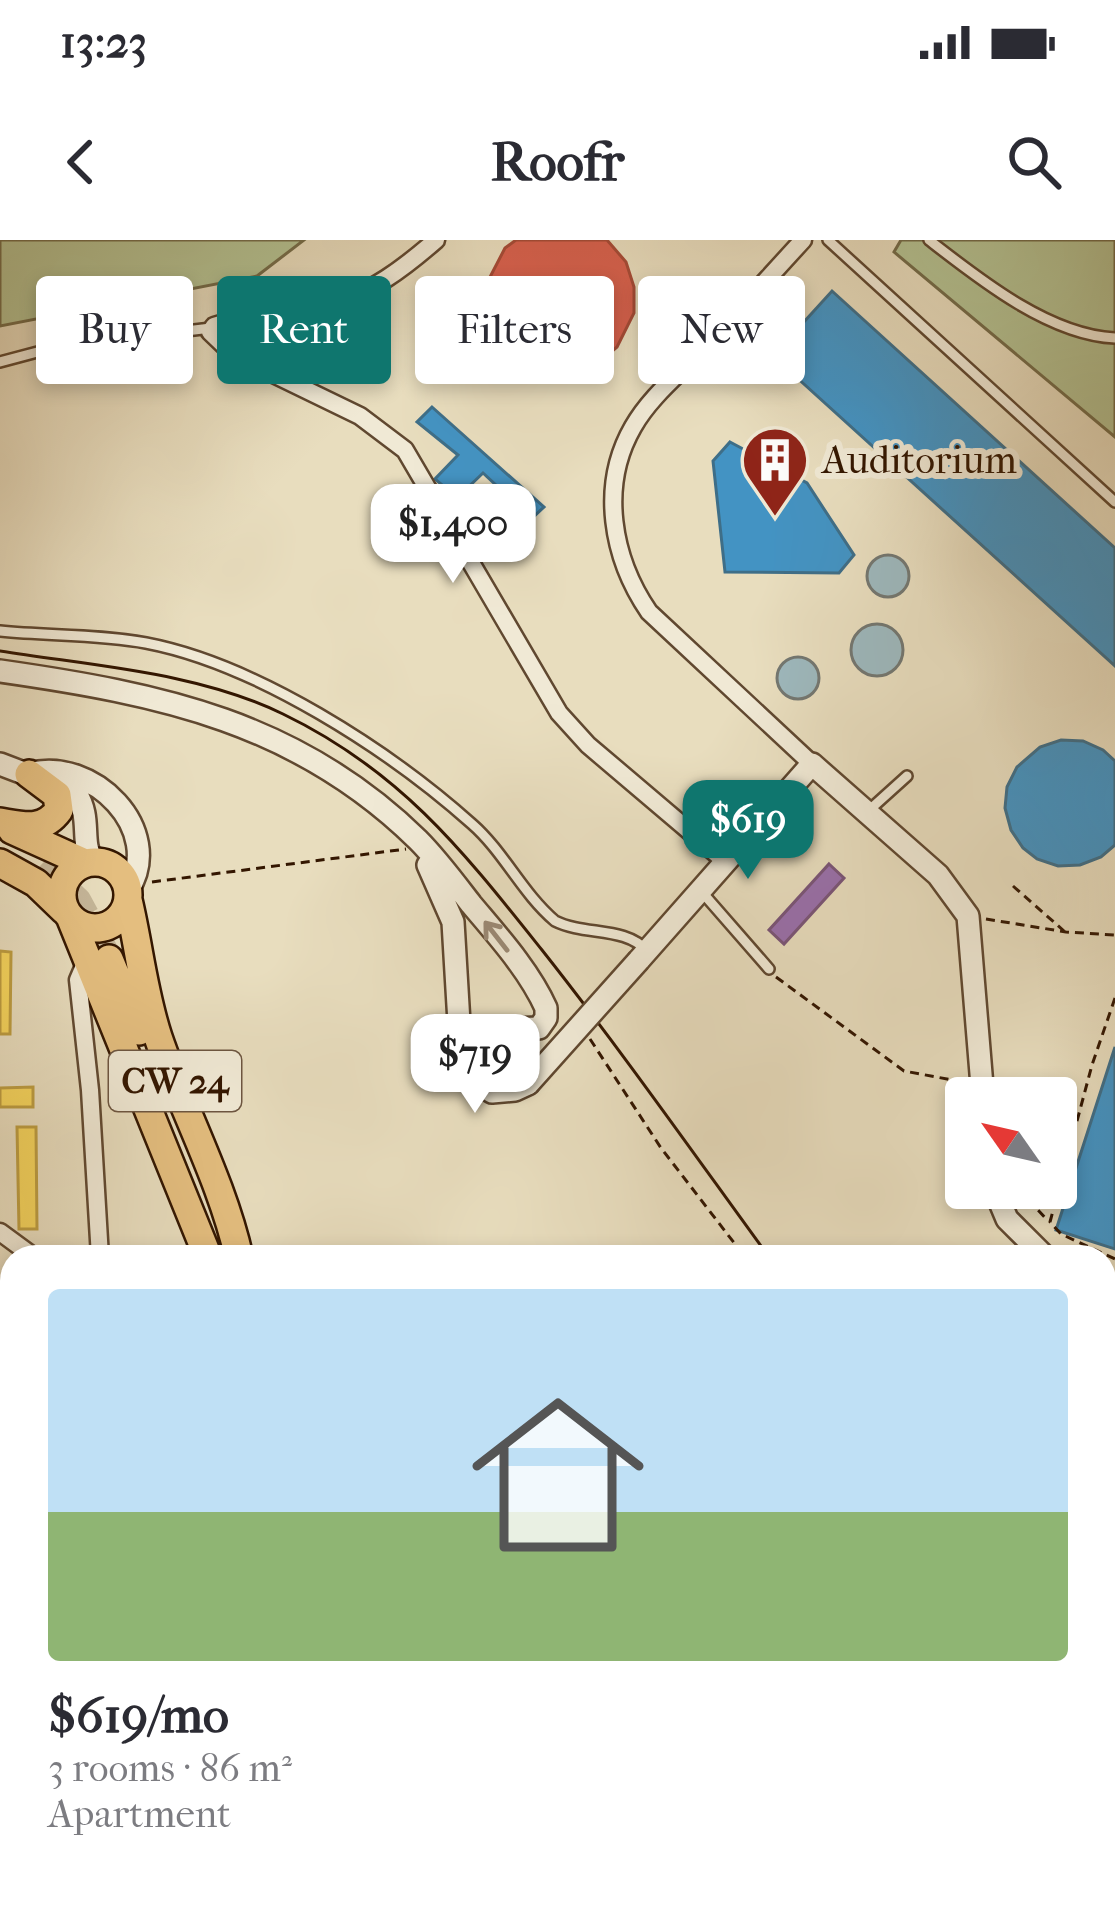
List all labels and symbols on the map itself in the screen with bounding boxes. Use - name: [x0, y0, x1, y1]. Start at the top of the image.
- building icon: Auditorium: [740, 425, 810, 519]
- place label: Auditorium: [820, 437, 1018, 483]
- pin: $1,400: [355, 484, 551, 586]
- pin: $619: [677, 780, 819, 882]
- one-way arrow: [484, 920, 509, 953]
- pin: $719: [404, 1014, 546, 1116]
- road number: CW 24: [109, 1051, 241, 1111]
- north arrow: [945, 1077, 1077, 1209]

